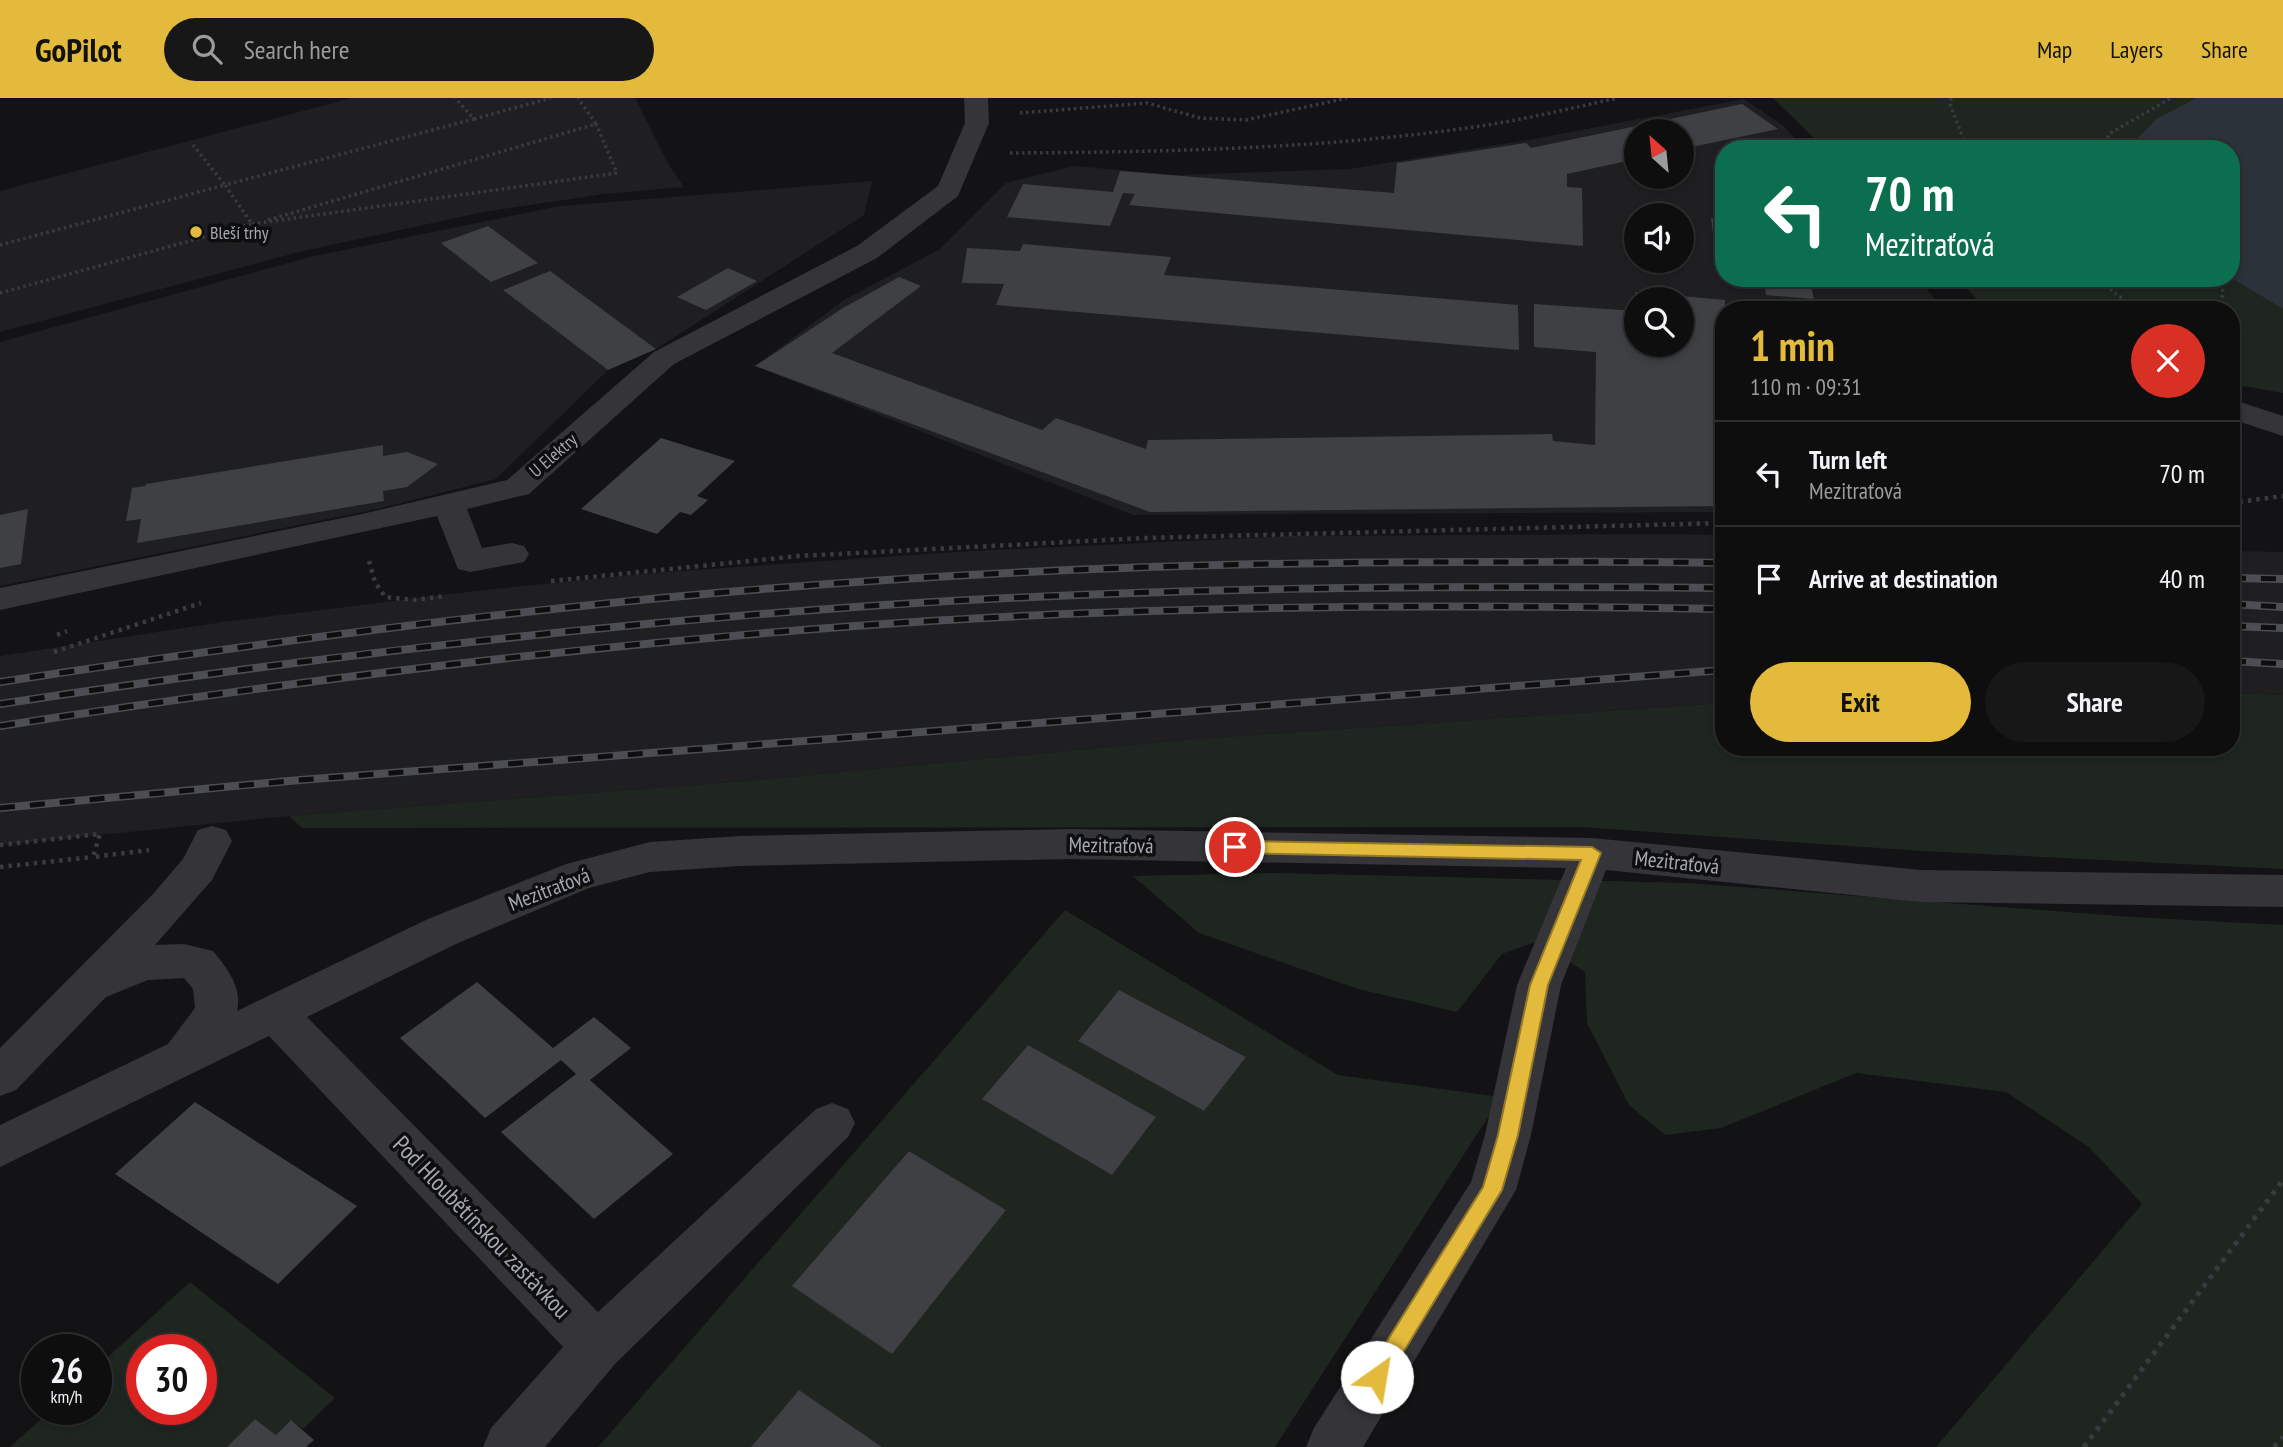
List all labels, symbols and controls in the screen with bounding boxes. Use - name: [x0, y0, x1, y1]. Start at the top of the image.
- search box: [164, 18, 654, 81]
- text: GoPilot: [35, 28, 122, 71]
- icon: search: [188, 30, 226, 68]
- text: Search here: [244, 33, 349, 66]
- text: Map: [2037, 34, 2072, 65]
- text: Layers: [2110, 34, 2163, 65]
- text: Share: [2201, 34, 2248, 65]
- north arrow: [1624, 119, 1694, 189]
- map controls: [1624, 119, 1694, 357]
- text: 70 m: [1865, 161, 1954, 225]
- icon: left: [1750, 168, 1841, 259]
- button: sound: [1624, 203, 1694, 273]
- place label: Bleší trhy: [210, 221, 269, 244]
- text: Mezitraťová: [1865, 223, 1994, 265]
- marker: Bleší trhy: [188, 224, 204, 240]
- button: search: [1624, 287, 1694, 357]
- text: 1 min: [1750, 318, 1835, 373]
- button: close: [2131, 324, 2205, 398]
- text: 110 m · 09:31: [1750, 372, 1862, 401]
- street label: U Elektry: [524, 428, 582, 482]
- text: Turn left: [1809, 443, 1887, 476]
- icon: left: [1750, 455, 1788, 493]
- text: 70 m: [2159, 457, 2205, 490]
- text: Mezitraťová: [1809, 476, 1902, 505]
- icon: arrive: [1750, 560, 1788, 598]
- text: Arrive at destination: [1809, 562, 1998, 595]
- text: 40 m: [2159, 562, 2205, 595]
- button: Exit: [1750, 662, 1971, 742]
- button: Share: [1985, 662, 2205, 742]
- pin: [1205, 817, 1265, 877]
- icon: arrive: [1216, 828, 1254, 866]
- street label: Mezitraťová: [1068, 831, 1154, 859]
- street label: Mezitraťová: [1633, 844, 1721, 880]
- street label: Mezitraťová: [505, 861, 593, 917]
- street label: Pod Hloubětínskou zastávkou: [387, 1129, 577, 1325]
- speed limit sign: 30: [126, 1334, 217, 1425]
- position arrow: [1340, 1340, 1414, 1414]
- text: 26: [50, 1347, 83, 1393]
- text: km/h: [51, 1385, 82, 1408]

